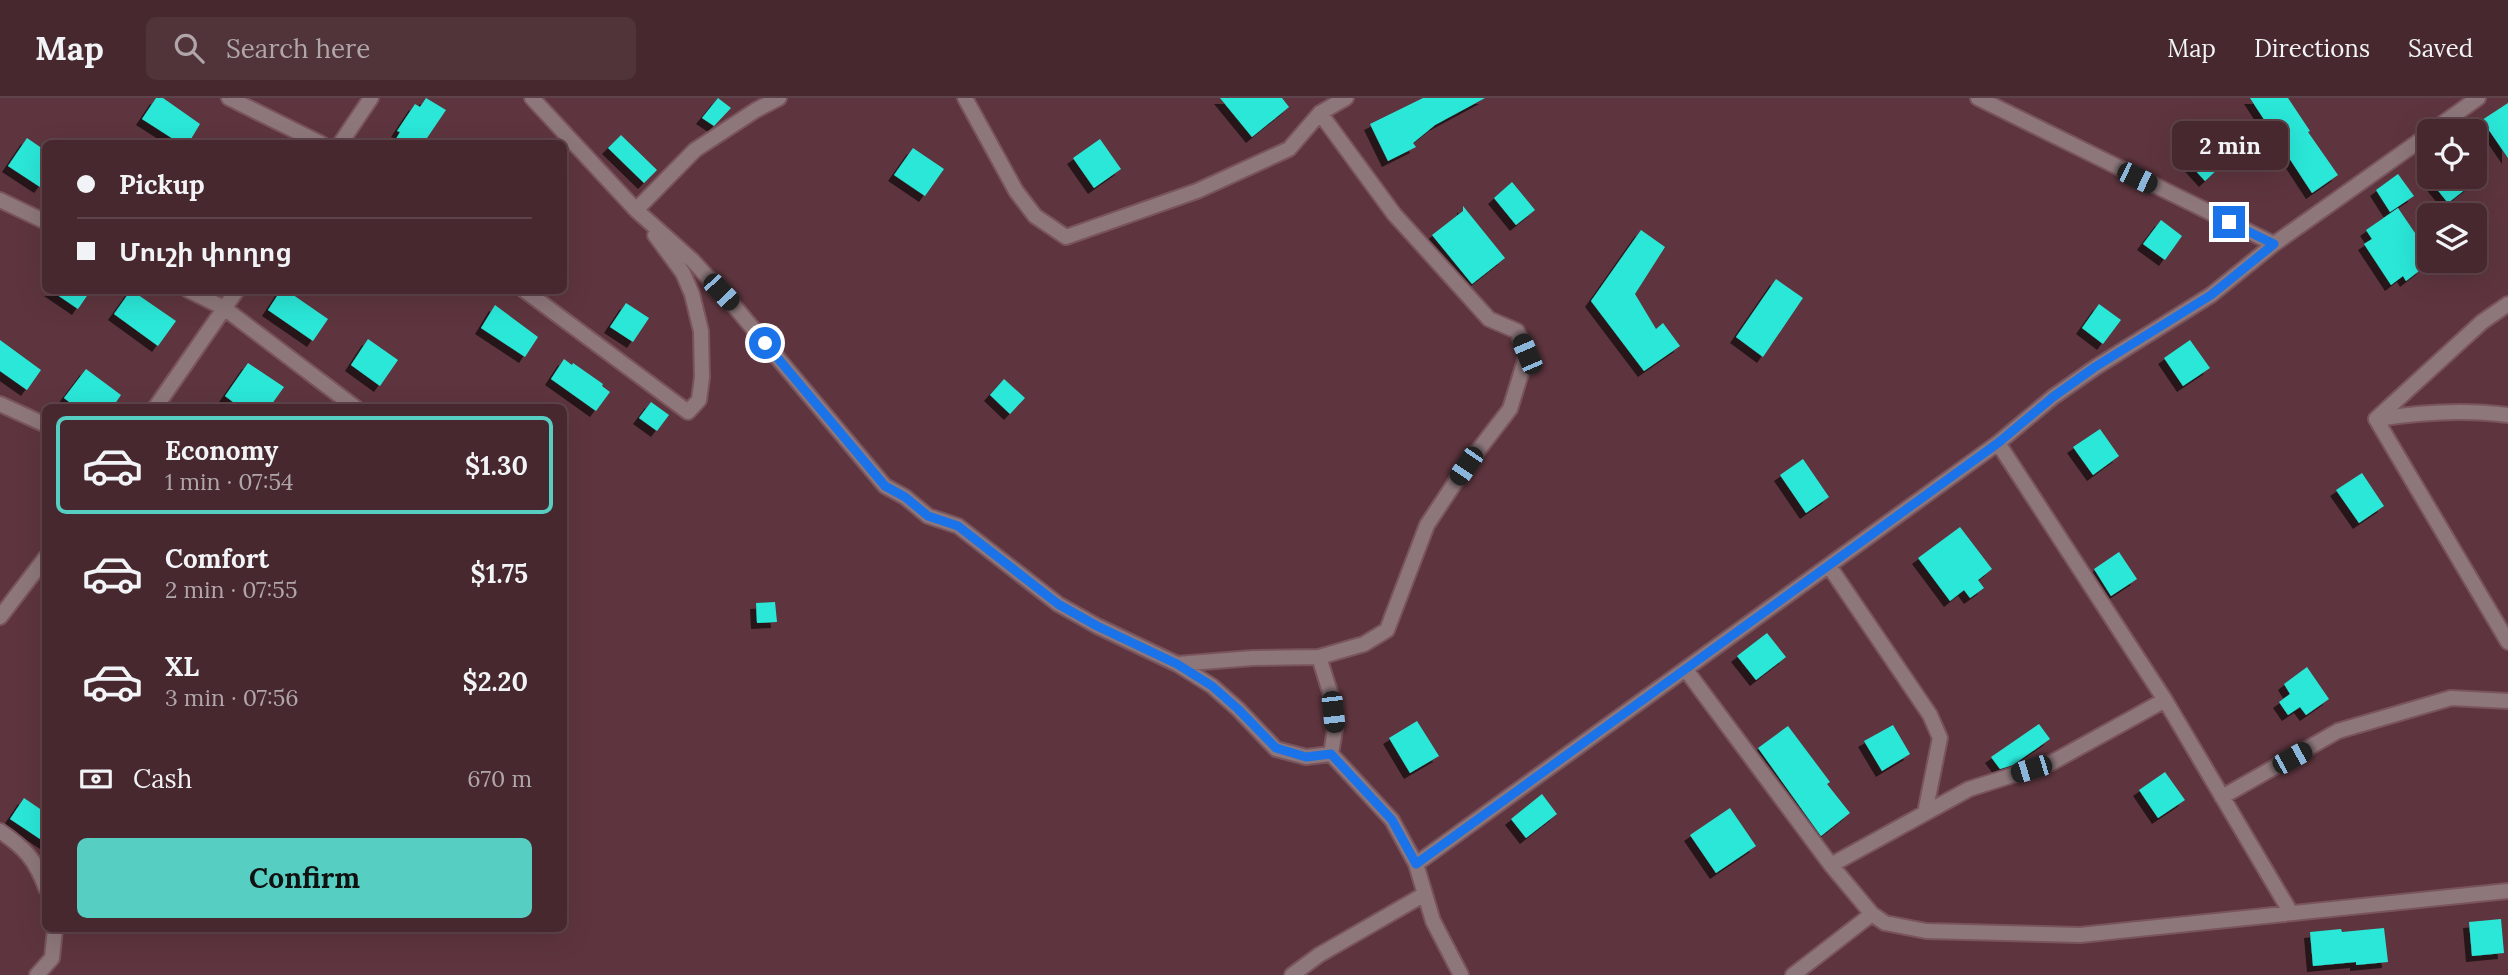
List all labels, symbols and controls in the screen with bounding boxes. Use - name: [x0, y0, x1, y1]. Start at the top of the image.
- search box: [146, 17, 636, 80]
- text: Map: [35, 27, 104, 69]
- icon: search: [170, 29, 208, 67]
- text: Search here: [226, 32, 370, 65]
- text: Map: [2167, 33, 2216, 64]
- text: Directions: [2254, 33, 2370, 64]
- text: Saved: [2408, 33, 2473, 64]
- map controls: [2417, 119, 2487, 273]
- button: locate: [2417, 119, 2487, 189]
- callout: 2 min: [2171, 121, 2287, 170]
- text: 2 min: [2199, 131, 2261, 160]
- car: [2114, 159, 2161, 197]
- text: Pickup: [119, 168, 205, 201]
- button: layers: [2417, 203, 2487, 273]
- route end: [2213, 206, 2245, 238]
- text: Մուշի փողոց: [119, 235, 292, 268]
- car: [699, 269, 744, 315]
- route start: [749, 327, 781, 359]
- car: [1510, 331, 1545, 377]
- icon: car: [81, 434, 144, 497]
- text: Economy: [165, 434, 278, 467]
- car: [1446, 443, 1487, 489]
- text: $1.30: [465, 449, 528, 482]
- text: 1 min · 07:54: [165, 467, 293, 496]
- icon: car: [81, 542, 144, 605]
- text: Comfort: [165, 542, 269, 575]
- text: $1.75: [471, 557, 528, 590]
- text: 2 min · 07:55: [165, 575, 297, 604]
- icon: car: [81, 650, 144, 713]
- text: XL: [165, 650, 199, 683]
- text: $2.20: [462, 665, 528, 698]
- text: 3 min · 07:56: [165, 683, 299, 712]
- car: [1321, 690, 1346, 734]
- car: [2269, 739, 2316, 777]
- car: [2008, 753, 2055, 785]
- icon: cash: [77, 760, 115, 798]
- text: Cash: [133, 762, 192, 795]
- text: 670 m: [467, 764, 532, 793]
- button: Confirm: [77, 838, 532, 918]

